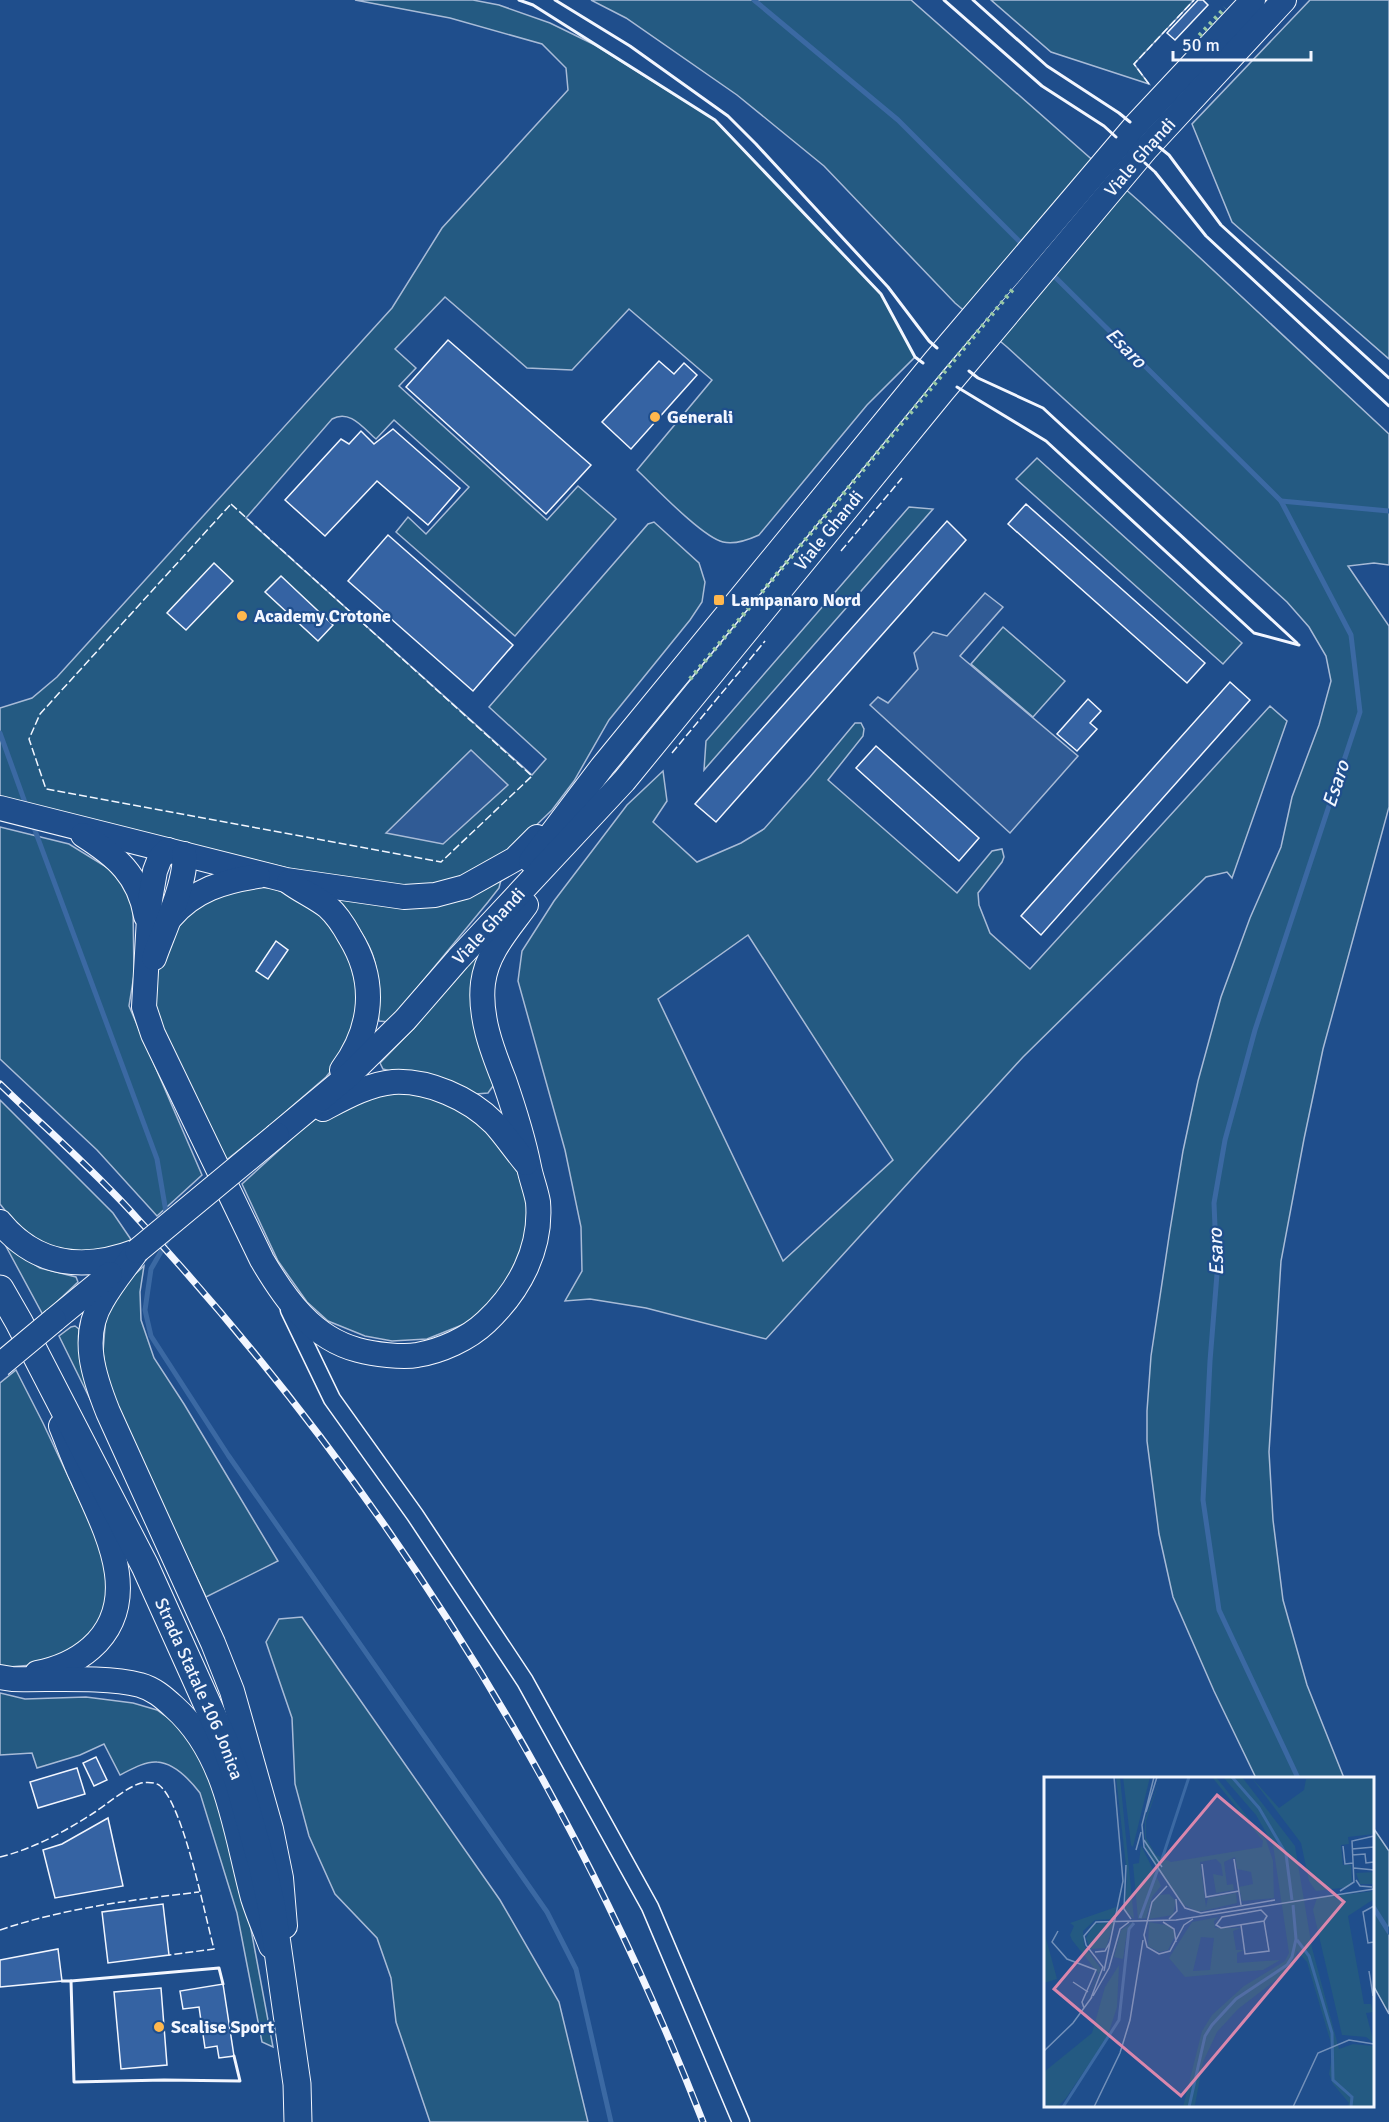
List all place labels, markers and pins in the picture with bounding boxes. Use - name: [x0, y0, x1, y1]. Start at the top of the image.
- place label: Generali: [667, 406, 733, 428]
- marker: Generali: [648, 410, 662, 424]
- place label: Lampanaro Nord: [731, 589, 861, 611]
- marker: Lampanaro Nord: [712, 593, 726, 607]
- place label: Academy Crotone: [254, 605, 391, 627]
- marker: Academy Crotone: [235, 609, 249, 623]
- place label: Scalise Sport: [171, 2016, 274, 2038]
- marker: Scalise Sport: [152, 2020, 166, 2034]

